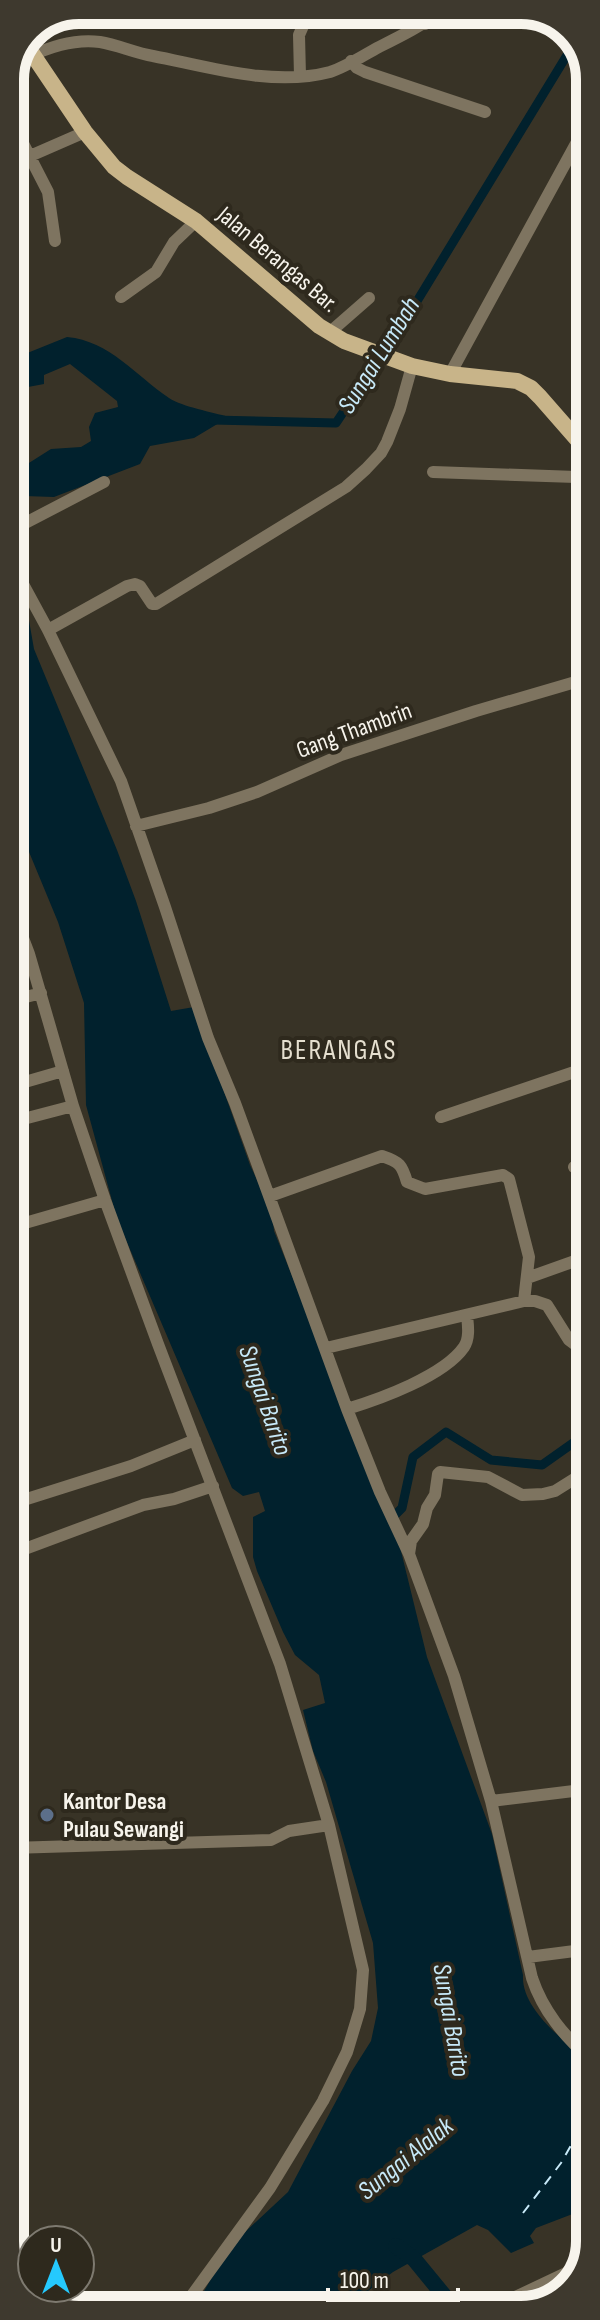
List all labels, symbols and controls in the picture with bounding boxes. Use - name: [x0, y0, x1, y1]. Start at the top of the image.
- street label: Jalan Berangas Bar.: [210, 200, 344, 318]
- water label: Sungai Lumbah: [331, 292, 427, 419]
- street label: Gang Thambrin: [292, 696, 416, 765]
- district label: BERANGAS: [281, 1034, 397, 1067]
- water label: Sungai Barito: [231, 1341, 298, 1460]
- place label: Kantor Desa Pulau Sewangi: [63, 1787, 184, 1844]
- marker: Kantor Desa Pulau Sewangi: [38, 1806, 56, 1824]
- water label: Sungai Barito: [425, 1961, 476, 2080]
- water label: Sungai Alalak: [352, 2110, 461, 2207]
- north arrow: [16, 2224, 96, 2304]
- text: U: [50, 2232, 62, 2259]
- scale bar: [328, 2252, 458, 2302]
- text: 100 m: [340, 2266, 389, 2295]

